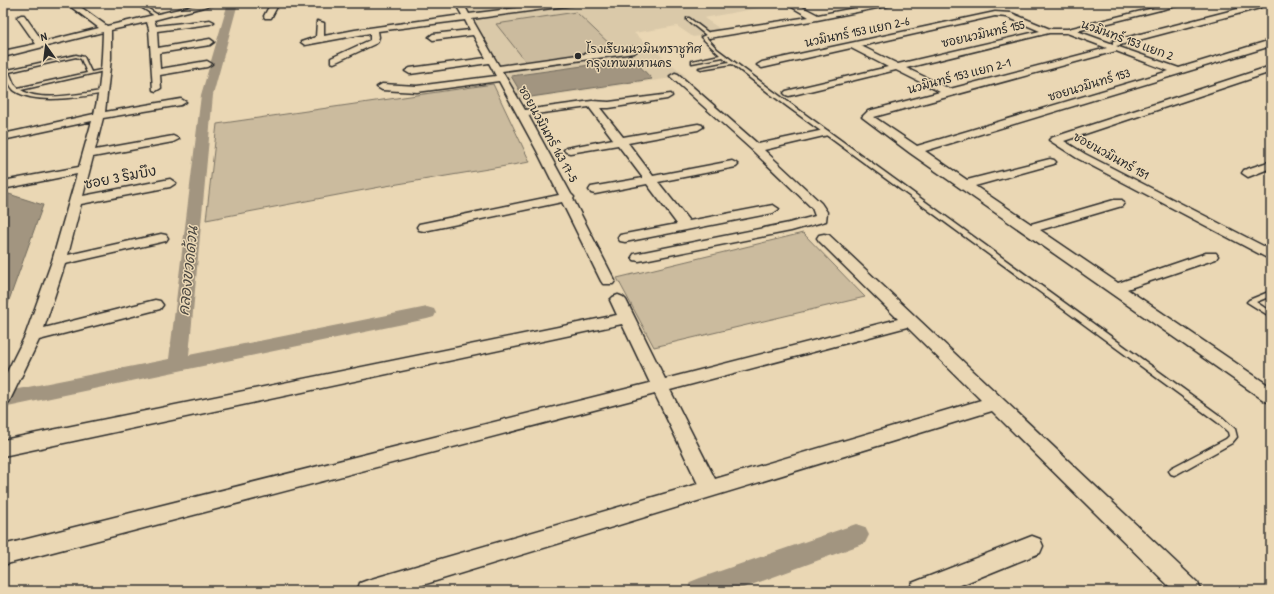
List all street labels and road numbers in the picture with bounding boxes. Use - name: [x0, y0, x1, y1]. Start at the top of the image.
- street label: นวมินทร์ 153 แยก 2-6: [803, 12, 911, 51]
- street label: นวมินทร์ 153 แยก 2: [1079, 15, 1176, 64]
- street label: ซอยนวมินทร์ 155: [940, 16, 1026, 51]
- street label: นวมินทร์ 153 แยก 2-1: [905, 54, 1012, 98]
- street label: ซอยนวมินทร์ 153: [1046, 64, 1132, 105]
- street label: ซอยนวมินทร์ 163 17-5: [515, 82, 582, 185]
- street label: ซอยนวมินทร์ 151: [1070, 128, 1152, 183]
- street label: ซอย 3 ริมบึง: [82, 160, 158, 193]

